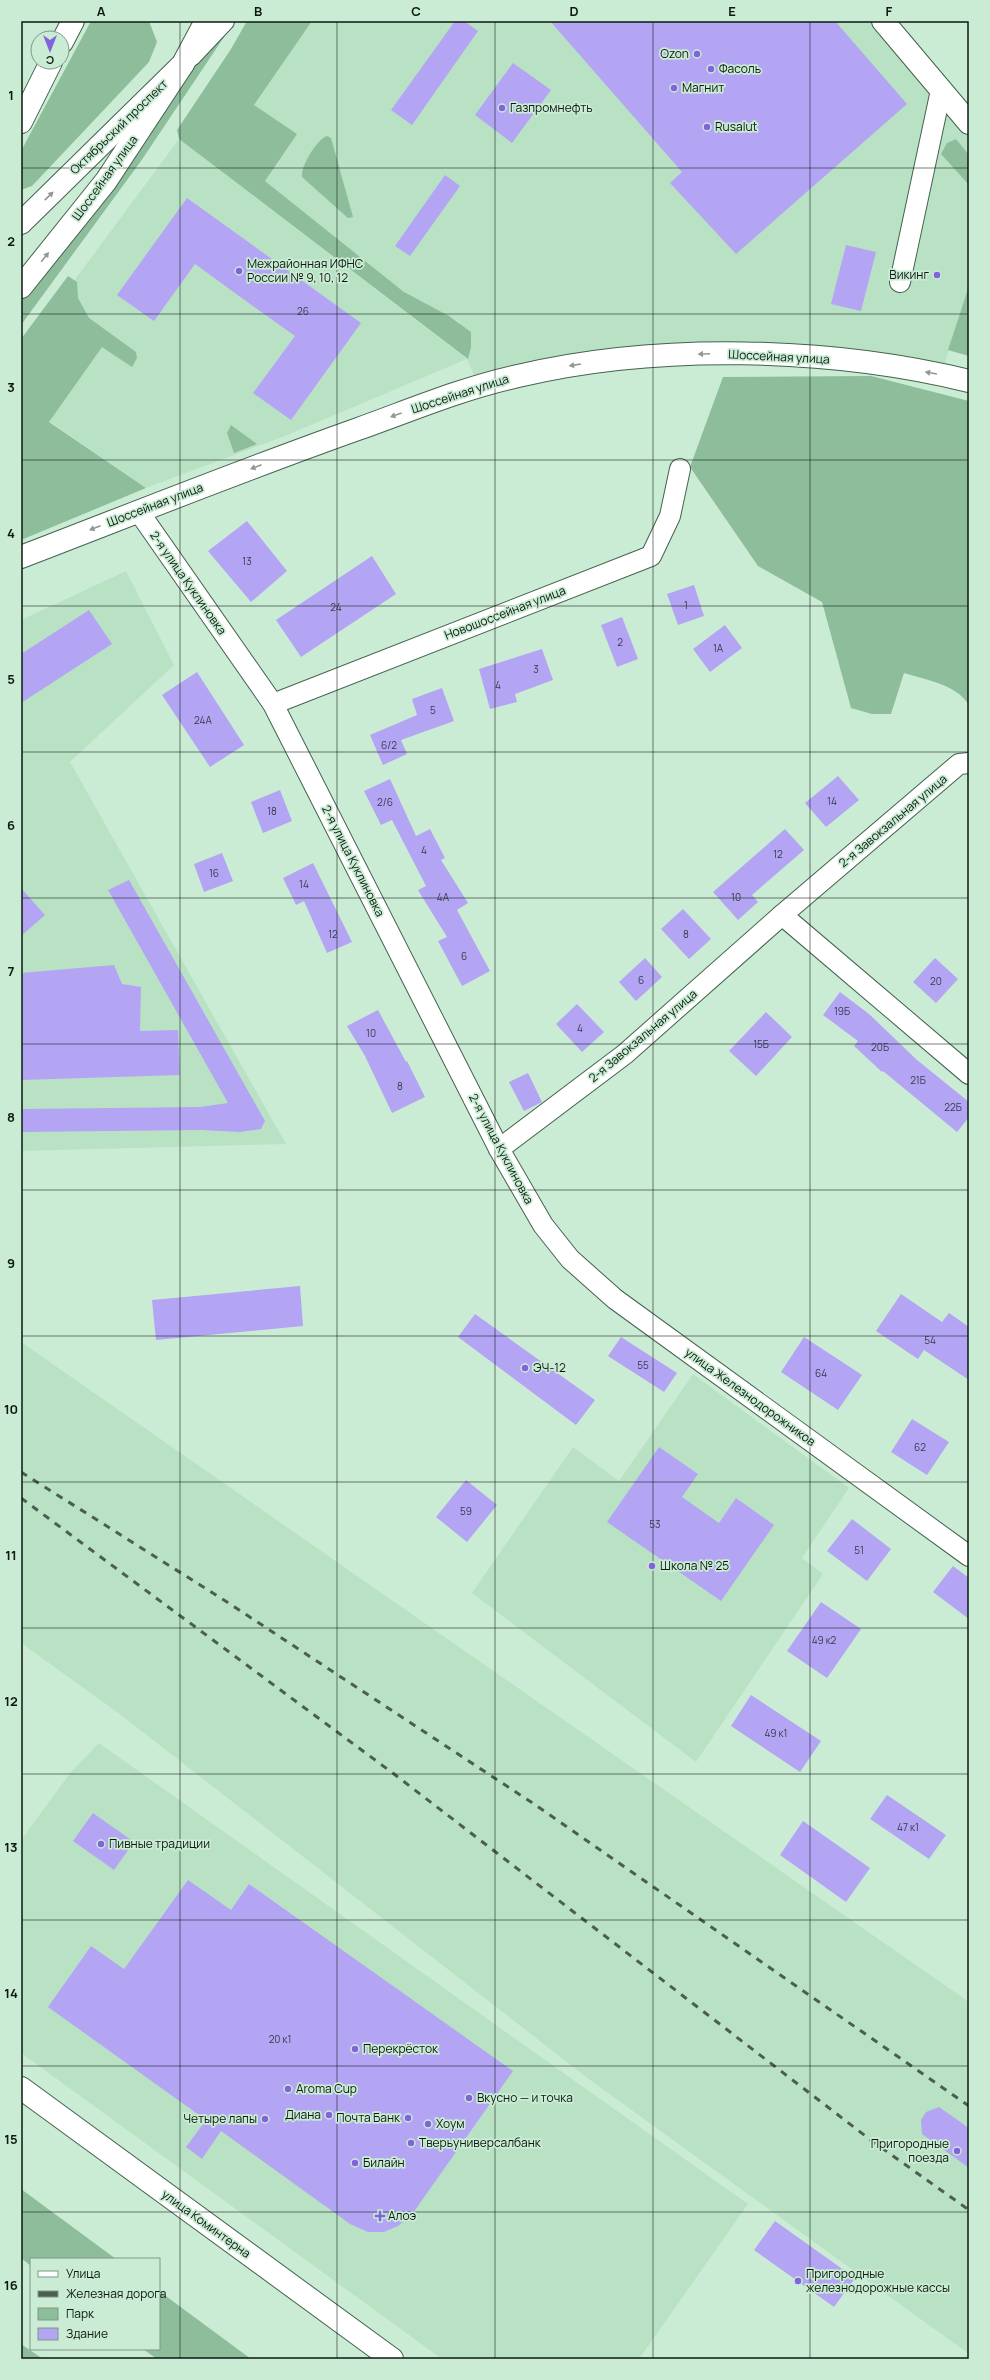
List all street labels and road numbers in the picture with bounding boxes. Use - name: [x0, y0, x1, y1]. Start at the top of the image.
- street label: Октябрьский проспект: [66, 75, 171, 178]
- street label: Шоссейная улица: [68, 132, 141, 224]
- street label: Шоссейная улица: [728, 345, 830, 368]
- street label: Шоссейная улица: [409, 370, 511, 417]
- street label: Шоссейная улица: [104, 478, 205, 531]
- street label: 2-я улица Куклиновка: [146, 527, 231, 638]
- street label: Новошоссейная улица: [442, 582, 568, 644]
- street label: 2-я Завокзальная улица: [835, 770, 951, 871]
- street label: 2-я улица Куклиновка: [318, 802, 389, 919]
- street label: 2-я Завокзальная улица: [585, 985, 701, 1086]
- street label: 2-я улица Куклиновка: [465, 1091, 538, 1207]
- street label: улица Железнодорожников: [682, 1343, 820, 1450]
- street label: улица Коминтерна: [158, 2186, 254, 2262]

